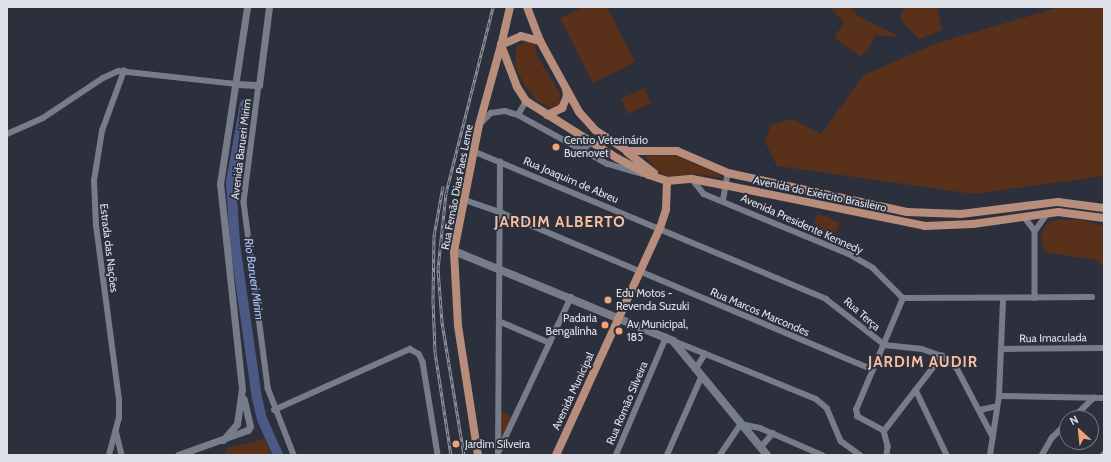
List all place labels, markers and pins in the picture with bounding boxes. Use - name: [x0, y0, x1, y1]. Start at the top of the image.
- place label: Centro Veterinário Buenovet: [564, 134, 648, 160]
- marker: Centro Veterinário Buenovet: [551, 142, 561, 152]
- place label: Edu Motos - Revenda Suzuki: [616, 287, 689, 313]
- marker: Edu Motos - Revenda Suzuki: [603, 295, 613, 305]
- place label: Padaria Bengalinha: [546, 312, 597, 338]
- place label: Av Municipal, 185: [627, 318, 688, 344]
- marker: Padaria Bengalinha: [600, 320, 610, 330]
- marker: Av Municipal, 185: [614, 326, 624, 336]
- place label: Jardim Silveira: [465, 437, 530, 451]
- marker: Jardim Silveira: [450, 438, 462, 450]

